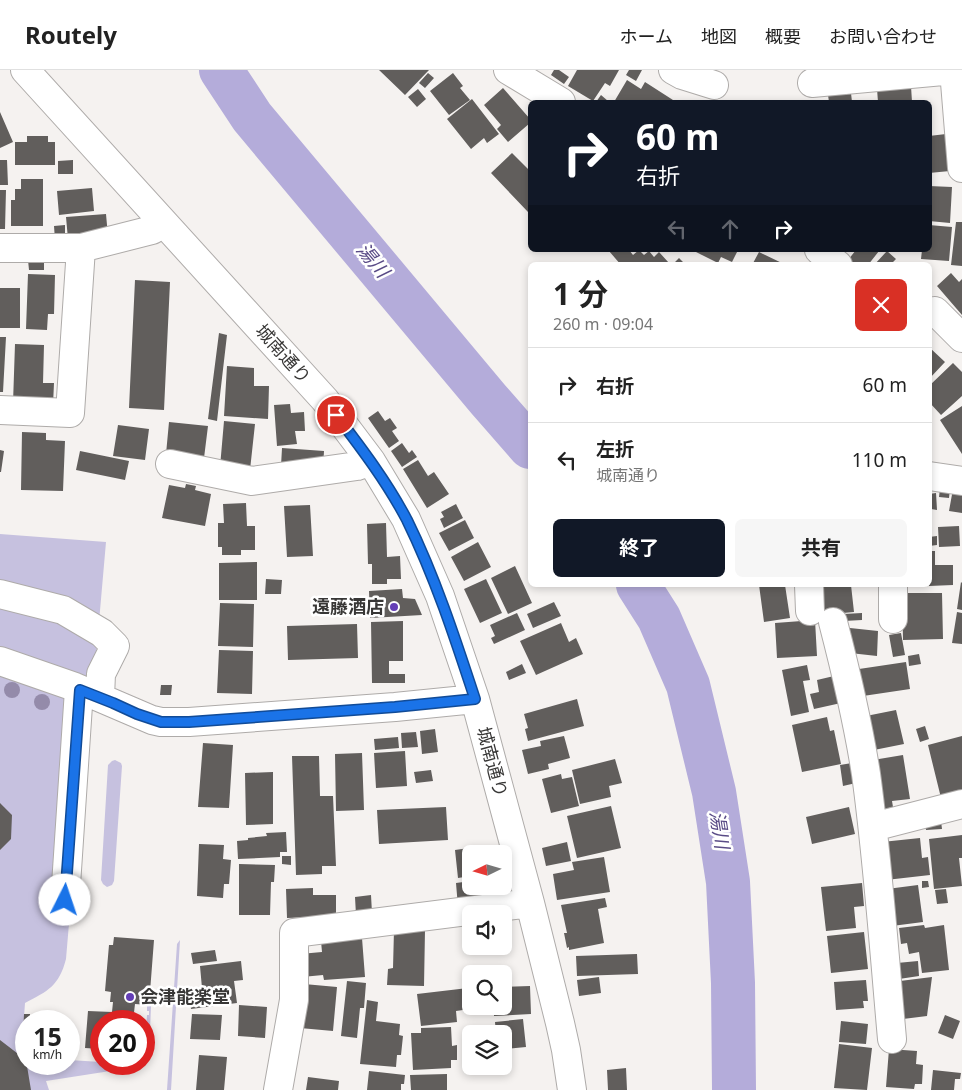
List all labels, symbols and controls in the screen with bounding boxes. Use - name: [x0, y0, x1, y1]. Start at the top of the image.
- text: Routely: [25, 18, 117, 51]
- text: ホーム: [620, 24, 673, 48]
- text: 地図: [701, 24, 737, 48]
- text: 概要: [765, 24, 801, 48]
- text: お問い合わせ: [829, 24, 937, 48]
- text: 60 m: [636, 113, 719, 160]
- icon: right: [553, 120, 618, 185]
- text: 右折: [636, 160, 680, 190]
- icon: left: [663, 215, 691, 243]
- icon: ahead: [716, 215, 744, 243]
- icon: right: [769, 215, 797, 243]
- water label: 湯川: [351, 237, 396, 284]
- text: 1 分: [553, 273, 608, 314]
- button: close: [855, 279, 907, 331]
- text: 260 m · 09:04: [553, 313, 653, 335]
- street label: 城南通り: [251, 319, 317, 388]
- icon: right: [553, 371, 581, 399]
- text: 60 m: [863, 372, 907, 398]
- text: 右折: [596, 373, 634, 399]
- pin: [315, 394, 357, 436]
- icon: arrive: [322, 401, 350, 429]
- text: 左折: [596, 436, 634, 462]
- icon: left: [553, 446, 581, 474]
- text: 110 m: [852, 447, 907, 473]
- text: 城南通り: [596, 464, 660, 486]
- button: 終了: [553, 519, 725, 577]
- button: 共有: [735, 519, 907, 577]
- place label: 遠藤酒店: [312, 594, 384, 618]
- marker: 遠藤酒店: [388, 601, 400, 613]
- street label: 城南通り: [472, 724, 514, 800]
- water label: 湯川: [704, 809, 736, 853]
- north arrow: [462, 845, 512, 895]
- map controls: [462, 845, 512, 1075]
- position arrow: [38, 873, 90, 925]
- button: sound: [462, 905, 512, 955]
- button: search: [462, 965, 512, 1015]
- place label: 会津能楽堂: [140, 984, 230, 1008]
- marker: 会津能楽堂: [124, 991, 136, 1003]
- speed limit sign: 20: [90, 1010, 155, 1075]
- text: 15: [33, 1019, 62, 1053]
- button: layers: [462, 1025, 512, 1075]
- text: km/h: [33, 1046, 62, 1063]

